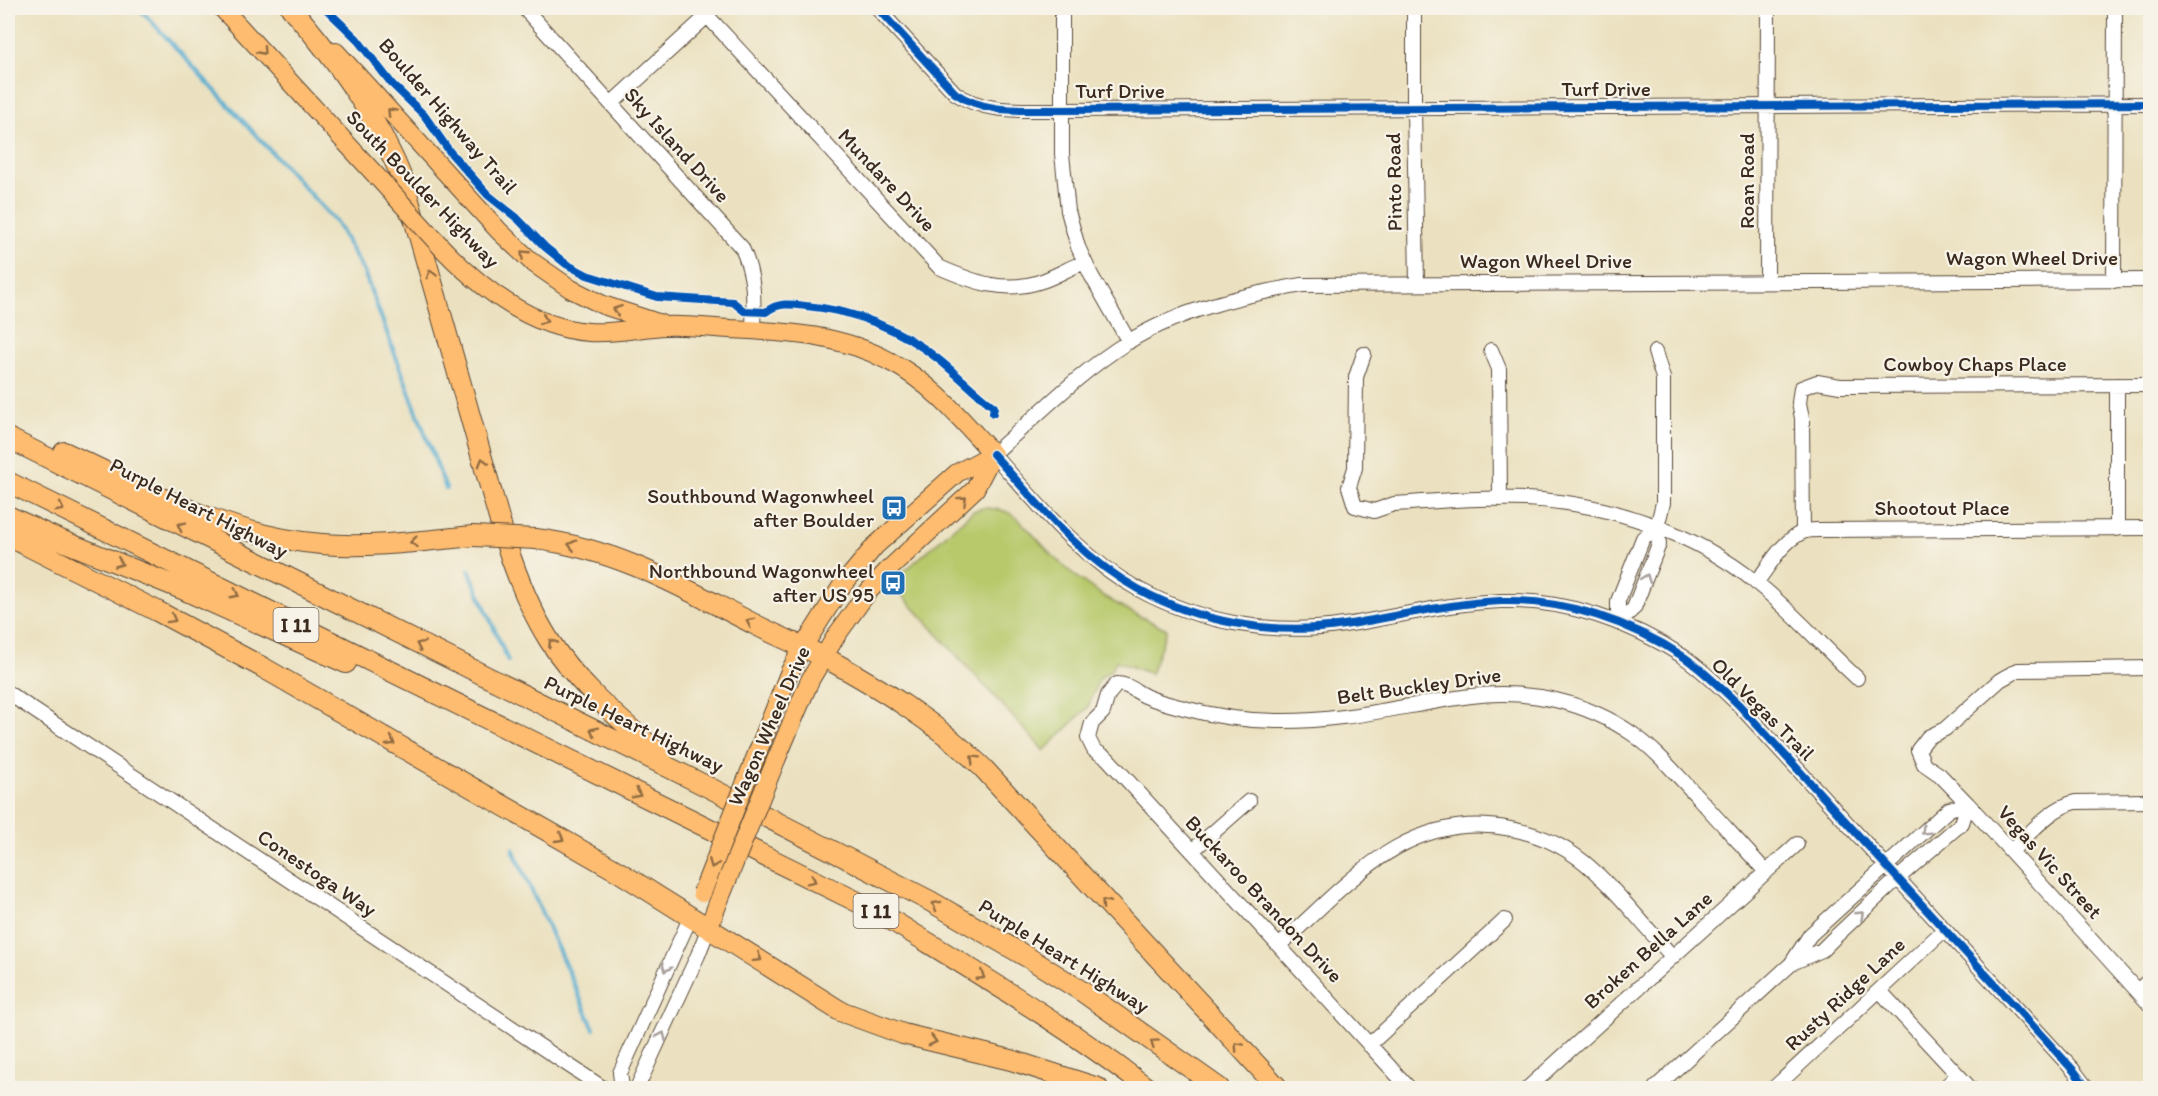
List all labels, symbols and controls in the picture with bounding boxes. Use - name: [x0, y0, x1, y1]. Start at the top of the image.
- street label: Boulder Highway Trail: [374, 32, 523, 199]
- one-way arrow: [255, 44, 266, 55]
- street label: Turf Drive: [1561, 76, 1651, 101]
- street label: Turf Drive: [1075, 78, 1165, 103]
- street label: Sky Island Drive: [619, 82, 736, 207]
- street label: South Boulder Highway: [341, 104, 505, 273]
- one-way arrow: [387, 108, 398, 119]
- street label: Mundare Drive: [833, 123, 942, 236]
- street label: Pinto Road: [1380, 132, 1407, 231]
- street label: Roan Road: [1734, 133, 1759, 229]
- street label: Wagon Wheel Drive: [1946, 245, 2118, 270]
- street label: Wagon Wheel Drive: [1460, 248, 1632, 273]
- one-way arrow: [520, 251, 531, 262]
- one-way arrow: [426, 269, 438, 279]
- one-way arrow: [612, 305, 623, 318]
- one-way arrow: [538, 312, 549, 325]
- street label: Cowboy Chaps Place: [1883, 351, 2067, 376]
- street label: Purple Heart Highway: [106, 452, 293, 563]
- one-way arrow: [478, 457, 491, 467]
- place label: Southbound Wagonwheel after Boulder: [647, 483, 875, 532]
- bus stop icon: Southbound Wagonwheel after Boulder: [879, 493, 909, 523]
- street label: Shootout Place: [1874, 495, 2010, 520]
- one-way arrow: [956, 496, 967, 507]
- one-way arrow: [53, 500, 64, 512]
- one-way arrow: [176, 521, 187, 533]
- one-way arrow: [410, 535, 419, 548]
- one-way arrow: [567, 539, 577, 552]
- one-way arrow: [113, 556, 124, 568]
- place label: Northbound Wagonwheel after US 95: [649, 558, 874, 607]
- bus stop icon: Northbound Wagonwheel after US 95: [878, 568, 908, 598]
- one-way arrow: [1639, 574, 1651, 585]
- one-way arrow: [228, 587, 239, 599]
- road number: I 11: [274, 608, 318, 642]
- one-way arrow: [166, 612, 176, 623]
- one-way arrow: [746, 618, 756, 629]
- one-way arrow: [547, 639, 559, 649]
- one-way arrow: [415, 640, 426, 652]
- street label: Wagon Wheel Drive: [722, 642, 815, 810]
- street label: Old Vegas Trail: [1707, 652, 1820, 766]
- street label: Belt Buckley Drive: [1335, 662, 1503, 709]
- street label: Purple Heart Highway: [540, 669, 728, 778]
- one-way arrow: [590, 727, 601, 739]
- one-way arrow: [385, 734, 395, 746]
- one-way arrow: [970, 755, 981, 766]
- one-way arrow: [631, 786, 642, 798]
- street label: Vegas Vic Street: [1993, 800, 2108, 924]
- street label: Buckaroo Brandon Drive: [1180, 810, 1348, 987]
- street label: Conestoga Way: [253, 823, 382, 922]
- one-way arrow: [1921, 824, 1932, 835]
- one-way arrow: [554, 831, 565, 842]
- one-way arrow: [708, 858, 720, 869]
- one-way arrow: [806, 872, 817, 884]
- street label: Broken Bella Lane: [1578, 885, 1717, 1014]
- street label: Purple Heart Highway: [974, 893, 1154, 1018]
- road number: I 11: [854, 894, 898, 928]
- one-way arrow: [1101, 899, 1112, 909]
- one-way arrow: [932, 901, 942, 912]
- one-way arrow: [1853, 911, 1864, 922]
- street label: Rusty Ridge Lane: [1779, 932, 1910, 1056]
- one-way arrow: [752, 951, 762, 963]
- one-way arrow: [661, 962, 673, 973]
- one-way arrow: [975, 969, 986, 980]
- one-way arrow: [655, 1031, 667, 1042]
- one-way arrow: [928, 1034, 938, 1047]
- one-way arrow: [1150, 1039, 1161, 1050]
- one-way arrow: [1234, 1042, 1245, 1052]

